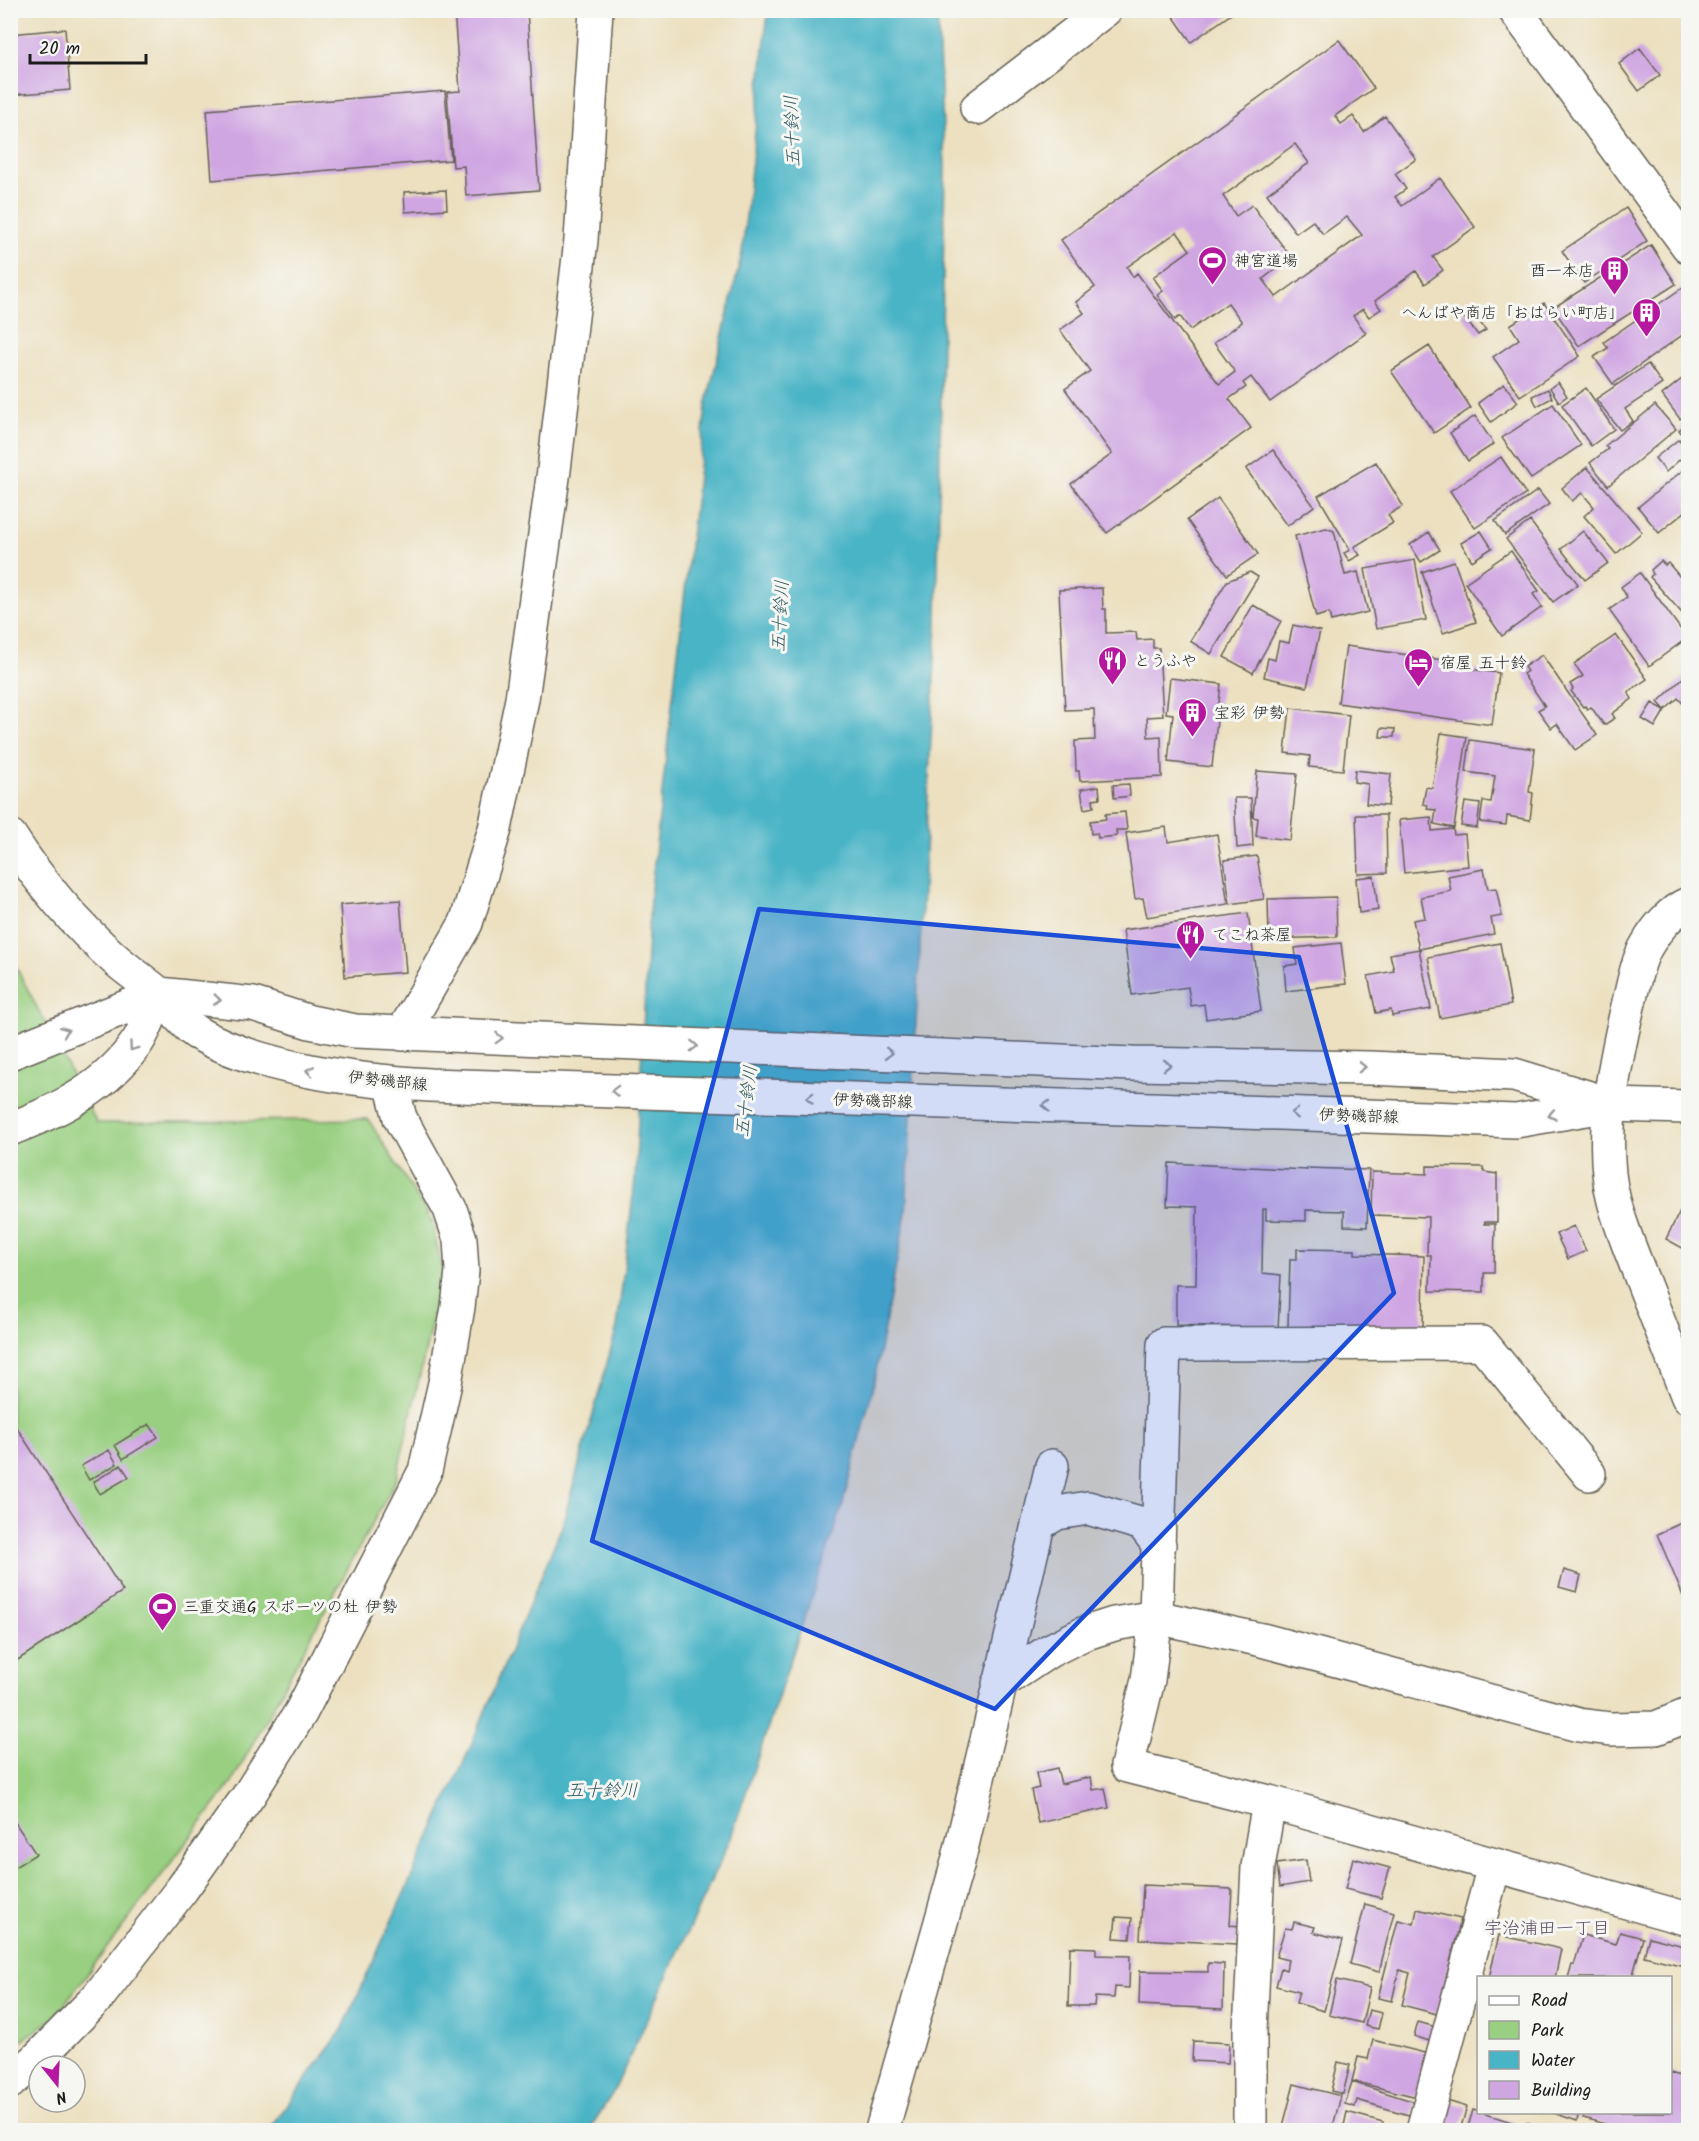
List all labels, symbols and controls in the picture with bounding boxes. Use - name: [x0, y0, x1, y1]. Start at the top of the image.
- scale bar: [30, 27, 146, 65]
- text: 20 m: [39, 35, 80, 64]
- water label: 五十鈴川: [778, 94, 809, 167]
- sports icon: 神宮道場: [1197, 244, 1229, 286]
- place label: 神宮道場: [1234, 249, 1298, 274]
- building icon: 酉一本店: [1599, 254, 1631, 296]
- place label: 酉一本店: [1530, 259, 1594, 284]
- building icon: へんばや商店「おはらい町店」: [1630, 296, 1662, 338]
- place label: へんばや商店「おはらい町店」: [1401, 301, 1625, 326]
- water label: 五十鈴川: [765, 579, 798, 653]
- restaurant icon: とうふや: [1097, 644, 1129, 686]
- hotel icon: 宿屋 五十鈴: [1403, 646, 1435, 688]
- place label: とうふや: [1134, 649, 1197, 674]
- place label: 宿屋 五十鈴: [1440, 651, 1526, 676]
- building icon: 宝彩 伊勢: [1177, 696, 1209, 738]
- place label: 宝彩 伊勢: [1214, 701, 1284, 726]
- restaurant icon: てこね茶屋: [1175, 918, 1207, 960]
- place label: てこね茶屋: [1212, 923, 1292, 948]
- one-way arrow: [213, 993, 222, 1006]
- one-way arrow: [59, 1026, 70, 1038]
- one-way arrow: [495, 1032, 504, 1045]
- one-way arrow: [690, 1039, 699, 1052]
- one-way arrow: [129, 1040, 140, 1051]
- one-way arrow: [884, 1047, 893, 1060]
- one-way arrow: [1162, 1058, 1171, 1071]
- one-way arrow: [1357, 1061, 1366, 1074]
- water label: 五十鈴川: [729, 1064, 766, 1139]
- one-way arrow: [305, 1065, 315, 1077]
- street label: 伊勢磯部線: [347, 1065, 429, 1098]
- one-way arrow: [610, 1085, 619, 1097]
- street label: 伊勢磯部線: [833, 1088, 913, 1115]
- one-way arrow: [805, 1091, 814, 1104]
- one-way arrow: [1042, 1099, 1051, 1112]
- street label: 伊勢磯部線: [1319, 1103, 1399, 1130]
- one-way arrow: [1290, 1107, 1299, 1119]
- one-way arrow: [1547, 1108, 1557, 1121]
- sports icon: 三重交通G スポーツの杜 伊勢: [146, 1590, 178, 1632]
- place label: 三重交通G スポーツの杜 伊勢: [183, 1595, 397, 1620]
- water label: 五十鈴川: [566, 1777, 638, 1806]
- district label: 宇治浦田一丁目: [1484, 1915, 1610, 1944]
- legend: [1477, 1976, 1672, 2114]
- text: Road: [1531, 1987, 1568, 2016]
- text: Park: [1531, 2017, 1564, 2046]
- text: Water: [1531, 2047, 1576, 2076]
- north arrow: [27, 2054, 87, 2114]
- text: Building: [1531, 2077, 1591, 2106]
- text: N: [53, 2083, 70, 2110]

